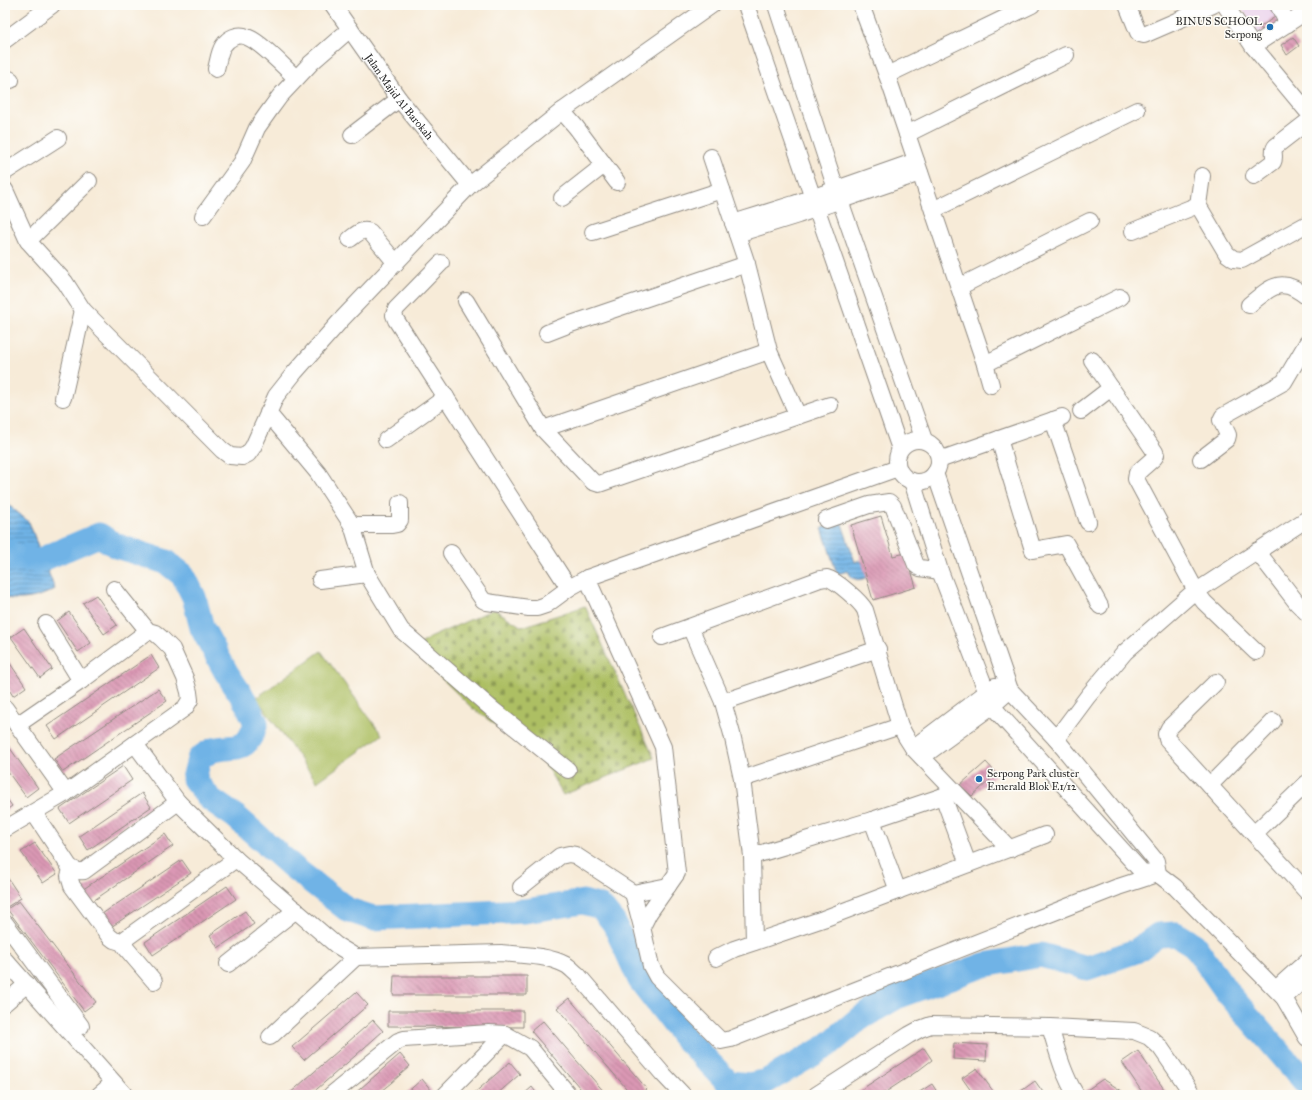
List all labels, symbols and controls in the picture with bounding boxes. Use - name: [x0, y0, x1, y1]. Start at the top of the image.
- place label: BINUS SCHOOL Serpong: [1175, 15, 1263, 41]
- marker: BINUS SCHOOL Serpong: [1265, 22, 1275, 32]
- street label: Jalan Majid Al Barokah: [361, 50, 436, 142]
- place label: Serpong Park cluster Emerald Blok E1/12: [987, 767, 1080, 793]
- marker: Serpong Park cluster Emerald Blok E1/12: [974, 774, 984, 784]

